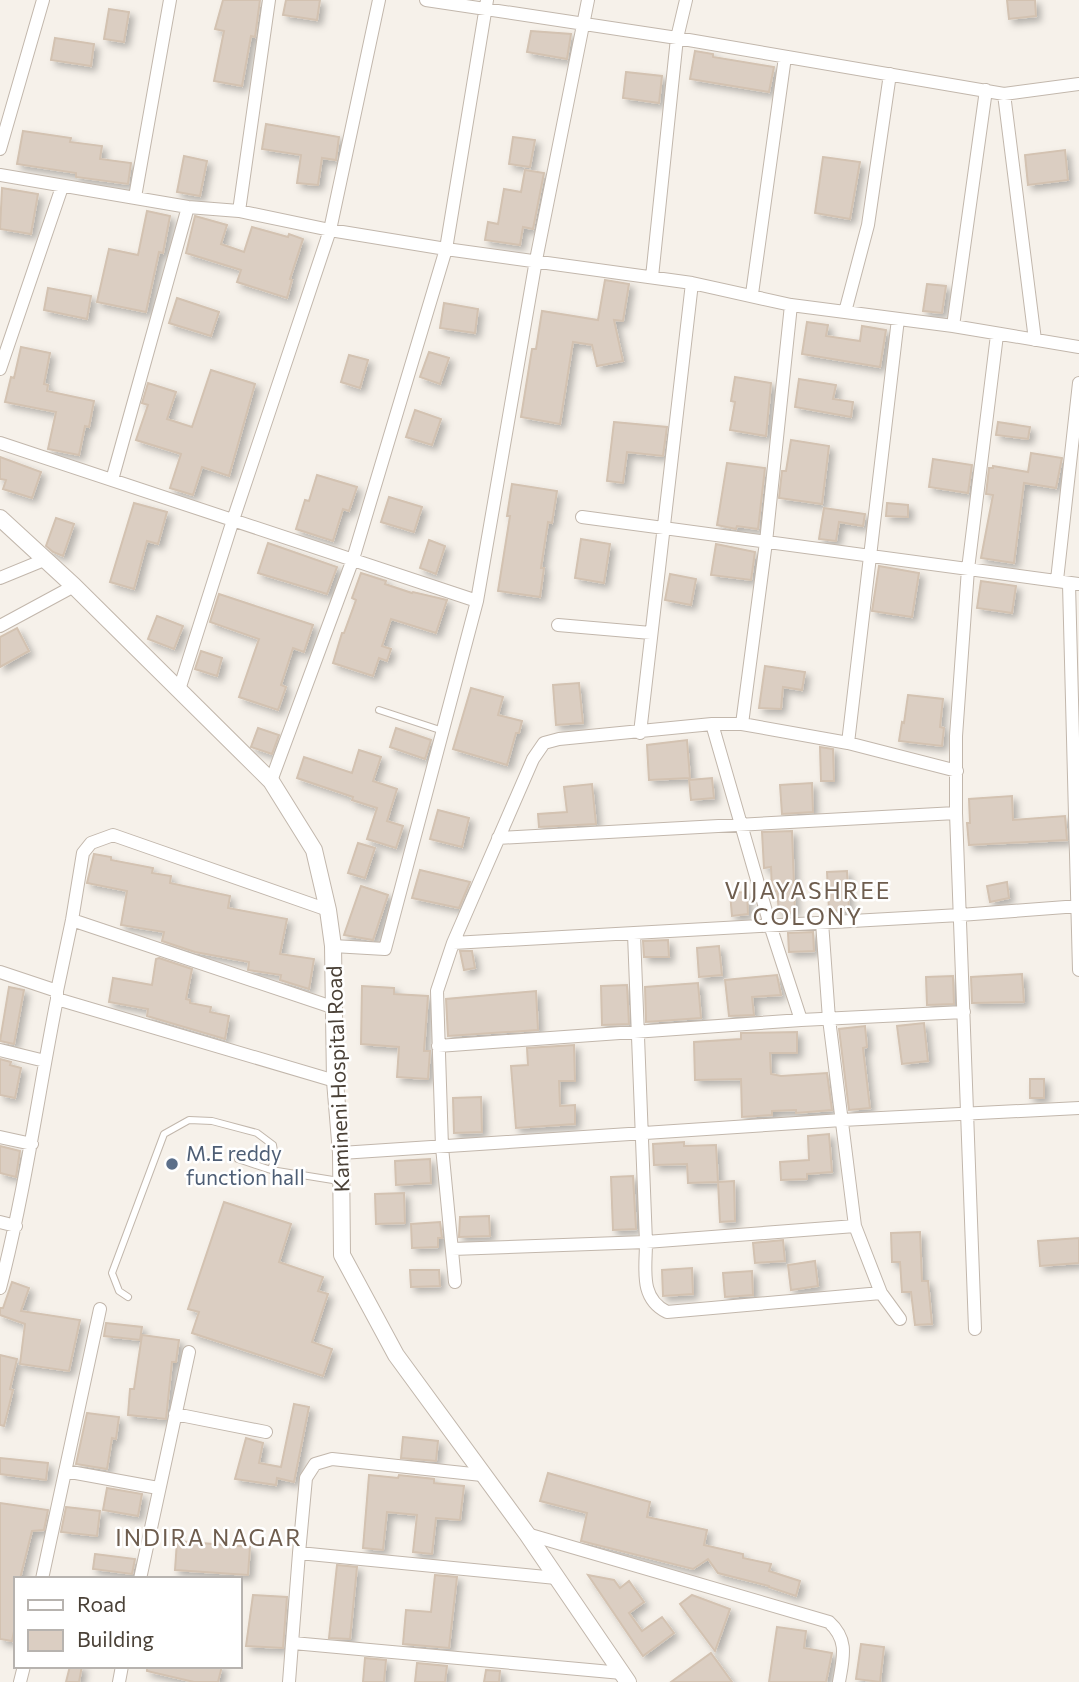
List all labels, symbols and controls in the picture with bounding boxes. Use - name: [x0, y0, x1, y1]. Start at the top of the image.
- district label: VIJAYASHREE COLONY: [724, 876, 892, 930]
- street label: Kamineni Hospital Road: [321, 965, 353, 1193]
- place label: M.E reddy function hall: [186, 1140, 305, 1189]
- marker: M.E reddy function hall: [164, 1156, 180, 1172]
- district label: INDIRA NAGAR: [115, 1523, 303, 1551]
- legend: [14, 1577, 242, 1668]
- text: Road: [77, 1591, 126, 1616]
- text: Building: [77, 1626, 154, 1651]

